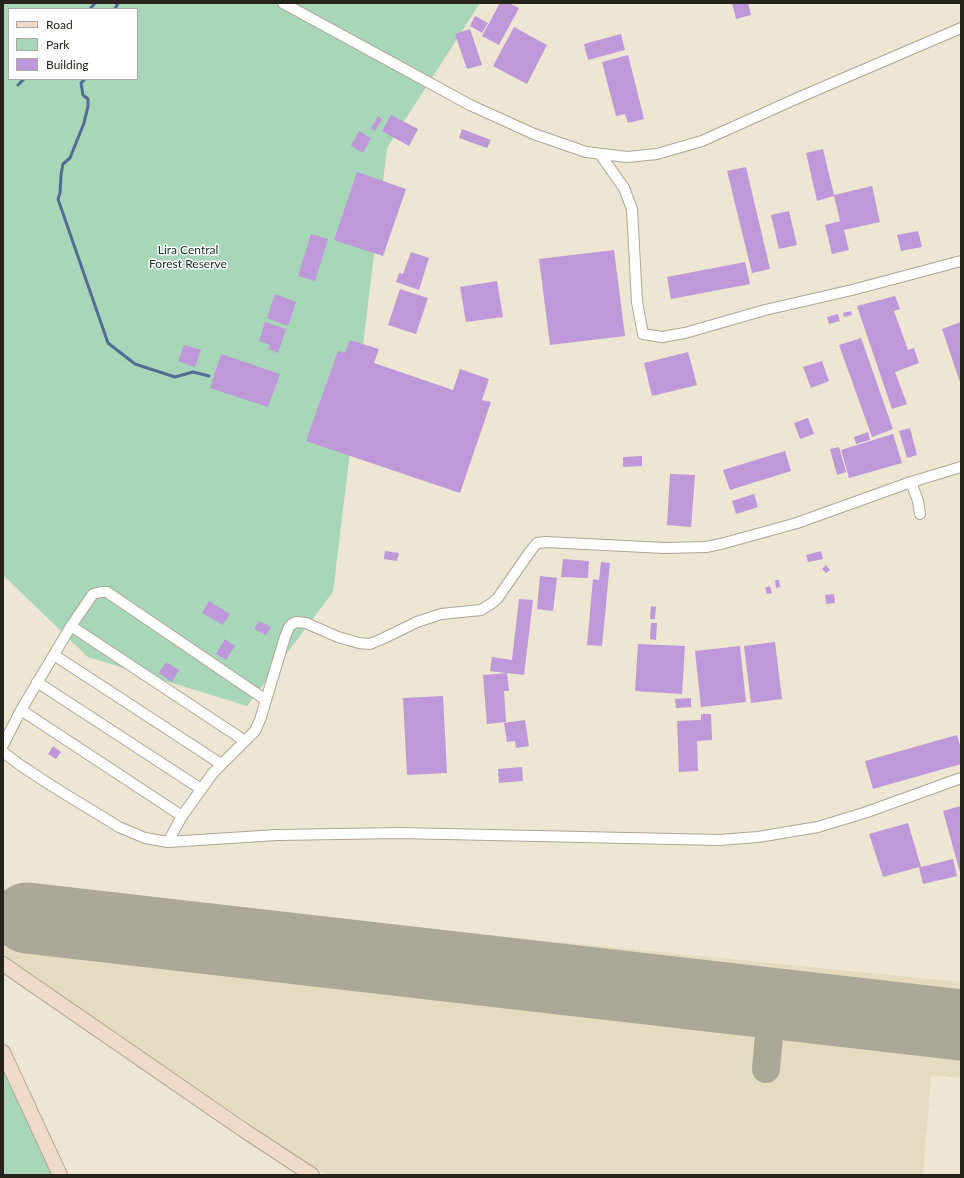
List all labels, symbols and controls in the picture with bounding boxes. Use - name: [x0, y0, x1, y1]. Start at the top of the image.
- legend: [8, 8, 138, 80]
- text: Road: [46, 17, 73, 32]
- text: Park: [46, 37, 69, 52]
- text: Building: [46, 57, 89, 72]
- park label: Lira Central Forest Reserve: [149, 243, 227, 271]

